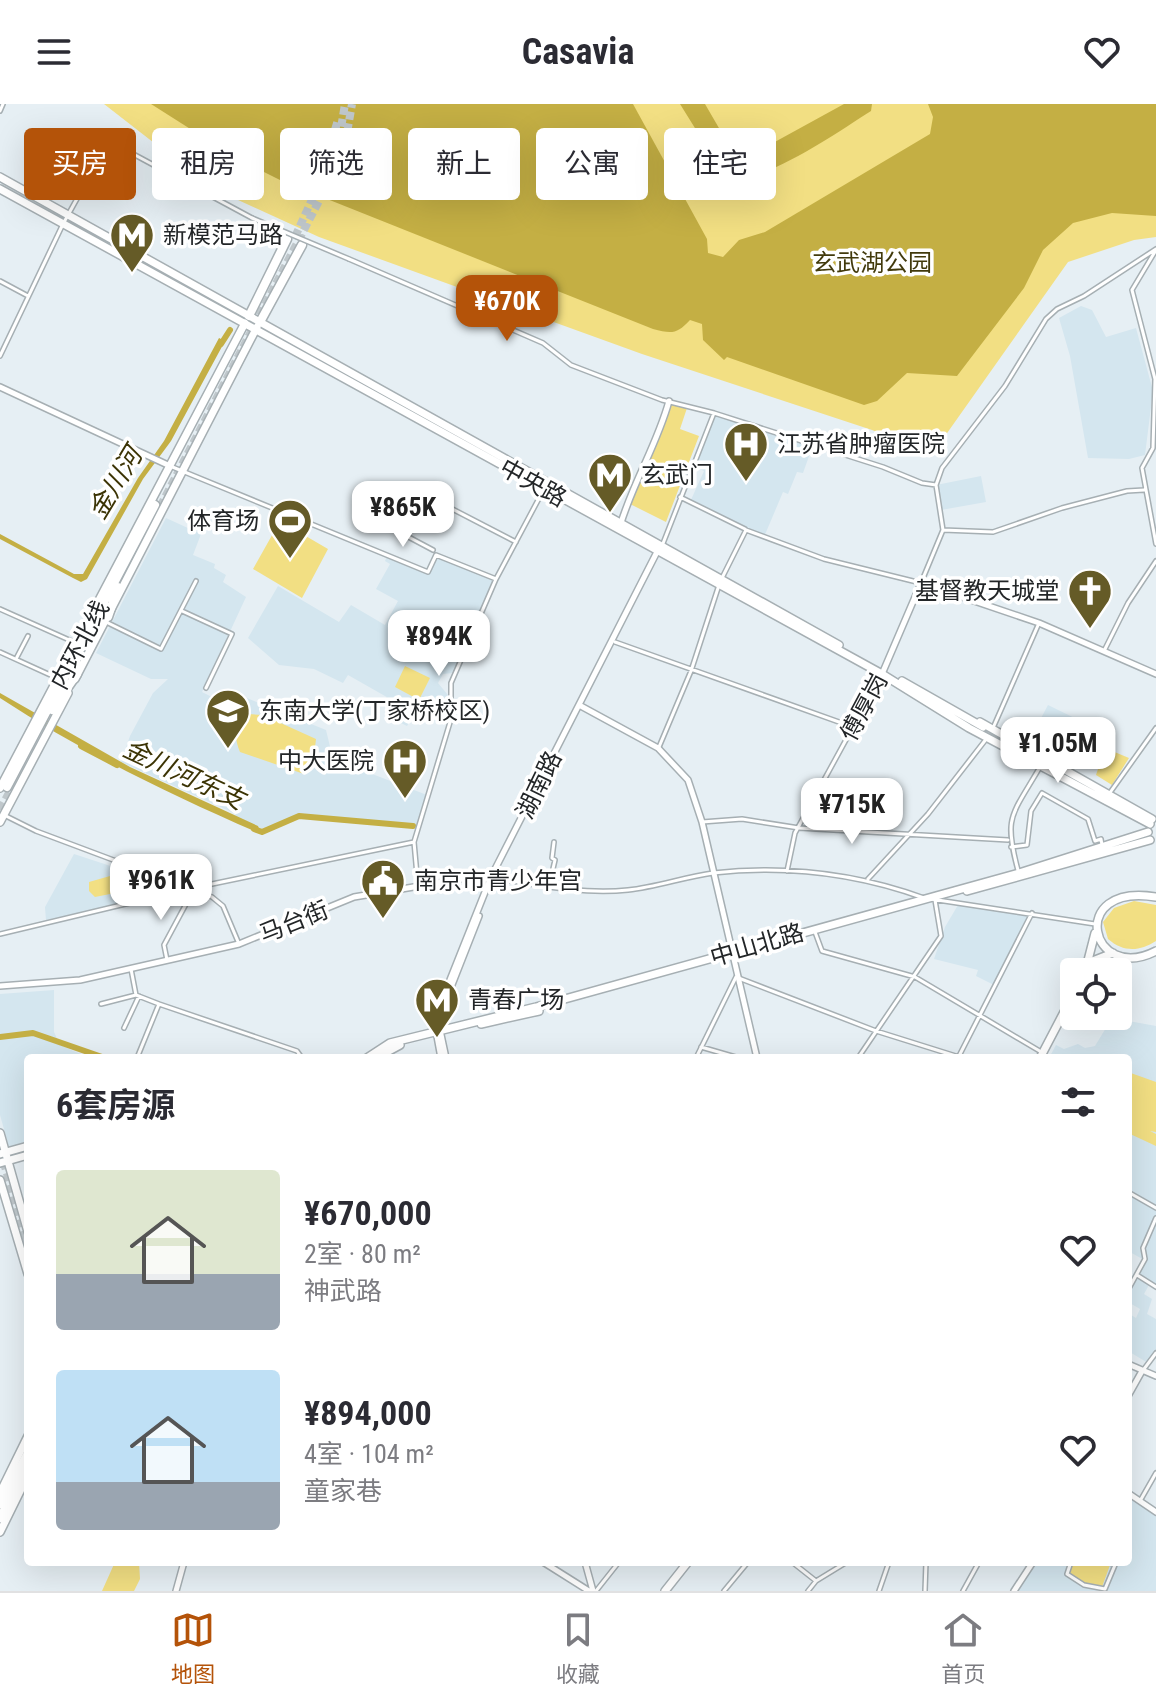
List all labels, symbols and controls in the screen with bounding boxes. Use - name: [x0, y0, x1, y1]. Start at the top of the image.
- icon: menu: [32, 30, 76, 74]
- icon: heart: [1080, 30, 1124, 74]
- text: Casavia: [522, 31, 634, 73]
- chip: 买房: [24, 128, 136, 200]
- chip: 租房: [152, 128, 264, 200]
- chip: 筛选: [280, 128, 392, 200]
- chip: 新上: [408, 128, 520, 200]
- chip: 公寓: [536, 128, 648, 200]
- chip: 住宅: [664, 128, 776, 200]
- metro station icon: 新模范马路: [108, 211, 156, 274]
- place label: 新模范马路: [163, 221, 283, 249]
- park label: 玄武湖公园: [812, 249, 932, 277]
- pin: ¥670K: [451, 275, 563, 343]
- text: ¥670K: [474, 286, 540, 316]
- hospital icon: 江苏省肿瘤医院: [722, 420, 770, 483]
- place label: 江苏省肿瘤医院: [777, 430, 945, 458]
- water label: 金川河: [82, 438, 151, 524]
- metro station icon: 玄武门: [586, 451, 634, 514]
- street label: 中央路: [495, 453, 571, 513]
- place label: 玄武门: [641, 461, 713, 489]
- pin: ¥865K: [347, 481, 459, 549]
- text: ¥865K: [370, 492, 436, 522]
- sports icon: 体育场: [266, 497, 314, 560]
- place label: 体育场: [187, 507, 259, 535]
- church icon: 基督教天城堂: [1066, 567, 1114, 630]
- place label: 基督教天城堂: [915, 577, 1059, 605]
- street label: 内环北线: [45, 596, 115, 694]
- pin: ¥894K: [383, 610, 495, 678]
- text: ¥894K: [406, 621, 472, 651]
- street label: 傅厚岗: [835, 669, 893, 745]
- school or university icon: 东南大学(丁家桥校区): [204, 687, 252, 750]
- place label: 东南大学(丁家桥校区): [259, 697, 490, 725]
- pin: ¥1.05M: [993, 717, 1123, 785]
- text: ¥1.05M: [1018, 728, 1098, 758]
- water label: 金川河东支: [119, 733, 252, 816]
- hospital icon: 中大医院: [381, 737, 429, 800]
- place label: 中大医院: [278, 747, 374, 775]
- street label: 湖南路: [511, 747, 567, 823]
- pin: ¥715K: [796, 778, 908, 846]
- text: ¥715K: [819, 789, 885, 819]
- pin: ¥961K: [105, 854, 217, 922]
- public building icon: 南京市青少年宫: [359, 857, 407, 920]
- text: ¥961K: [128, 865, 194, 895]
- place label: 南京市青少年宫: [414, 867, 582, 895]
- street label: 马台街: [255, 896, 333, 948]
- street label: 中山北路: [707, 918, 807, 972]
- map controls: [1060, 958, 1132, 1030]
- button: locate: [1060, 958, 1132, 1030]
- metro station icon: 青春广场: [413, 976, 461, 1039]
- place label: 青春广场: [468, 986, 564, 1014]
- icon: filters: [1056, 1080, 1100, 1124]
- text: 6套房源: [56, 1085, 175, 1125]
- text: ¥670,000: [304, 1193, 432, 1233]
- icon: home: [120, 1202, 216, 1298]
- icon: heart: [1056, 1228, 1100, 1272]
- text: 2室 · 80 m²: [304, 1239, 421, 1269]
- text: 神武路: [304, 1276, 382, 1306]
- text: ¥894,000: [304, 1393, 432, 1433]
- icon: home: [120, 1402, 216, 1498]
- icon: heart: [1056, 1428, 1100, 1472]
- text: 4室 · 104 m²: [304, 1439, 434, 1469]
- text: 童家巷: [304, 1476, 382, 1506]
- tab: 地图: [171, 1608, 215, 1688]
- tab: 收藏: [556, 1608, 600, 1688]
- tab: 首页: [941, 1608, 985, 1688]

